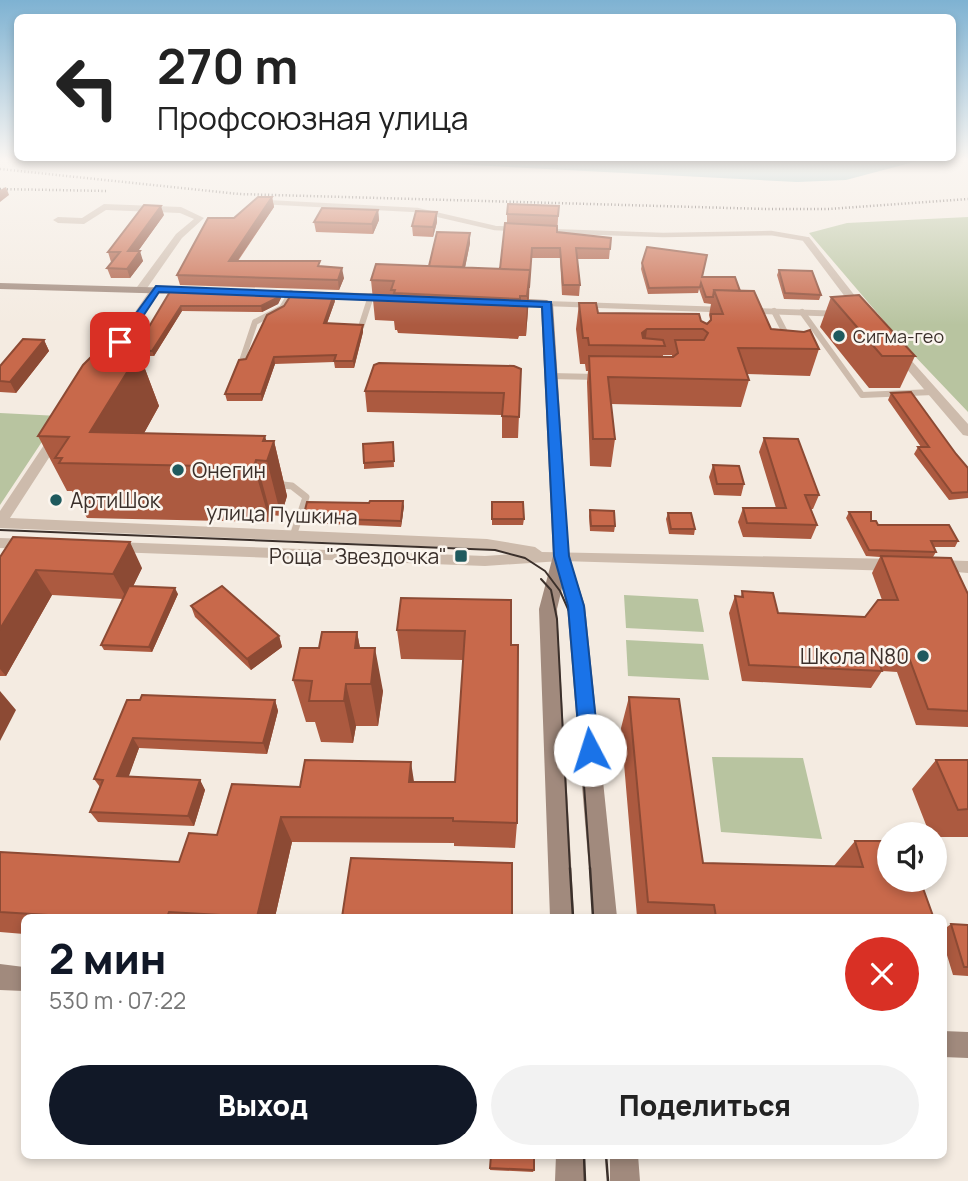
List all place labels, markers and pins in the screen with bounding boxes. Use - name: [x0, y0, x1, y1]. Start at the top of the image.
- pin: [90, 312, 150, 372]
- place label: Сигма-гео: [853, 324, 944, 348]
- marker: Сигма-гео: [831, 328, 847, 344]
- place label: Онегин: [192, 456, 266, 484]
- marker: Онегин: [170, 462, 186, 478]
- place label: АртиШок: [70, 486, 161, 514]
- marker: АртиШок: [48, 492, 64, 508]
- place label: Роща "Звездочка": [269, 542, 447, 570]
- marker: Роща "Звездочка": [453, 548, 469, 564]
- place label: Школа N80: [800, 642, 909, 670]
- marker: Школа N80: [915, 648, 931, 664]

